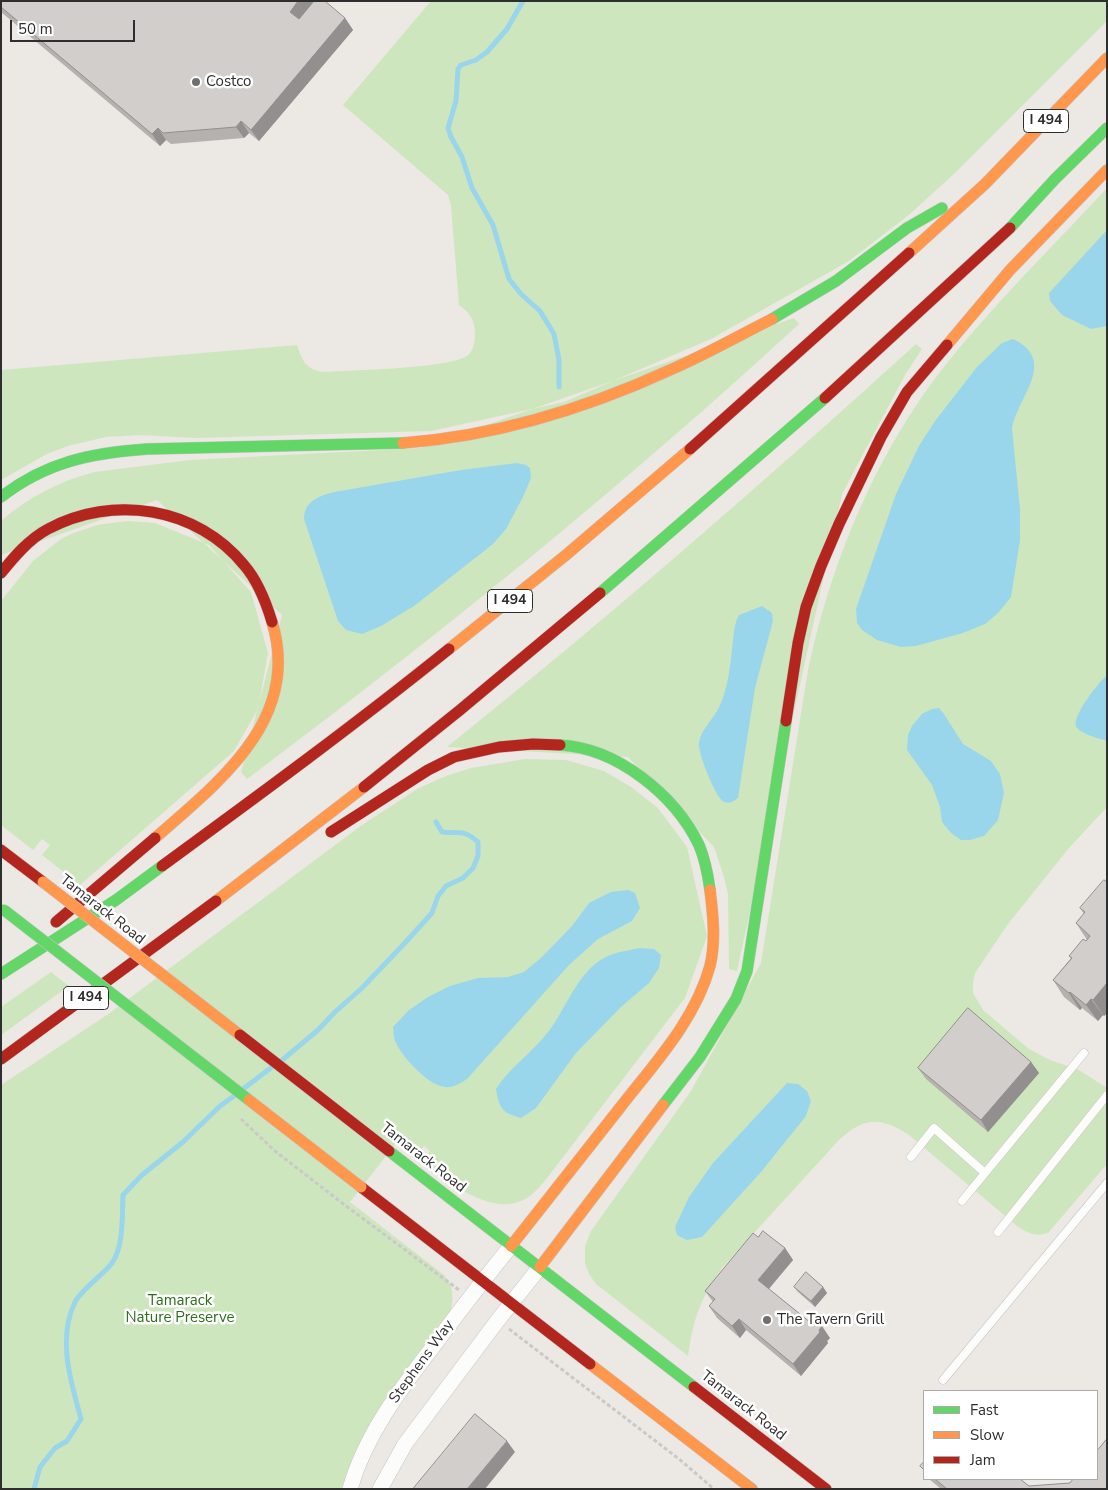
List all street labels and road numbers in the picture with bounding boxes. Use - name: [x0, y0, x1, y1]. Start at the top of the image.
- road number: I 494: [1024, 110, 1068, 132]
- road number: I 494: [488, 590, 532, 612]
- street label: Tamarack Road: [56, 871, 148, 949]
- road number: I 494: [64, 986, 108, 1010]
- street label: Tamarack Road: [377, 1119, 469, 1197]
- street label: Stephens Way: [386, 1317, 458, 1407]
- street label: Tamarack Road: [697, 1367, 789, 1445]

